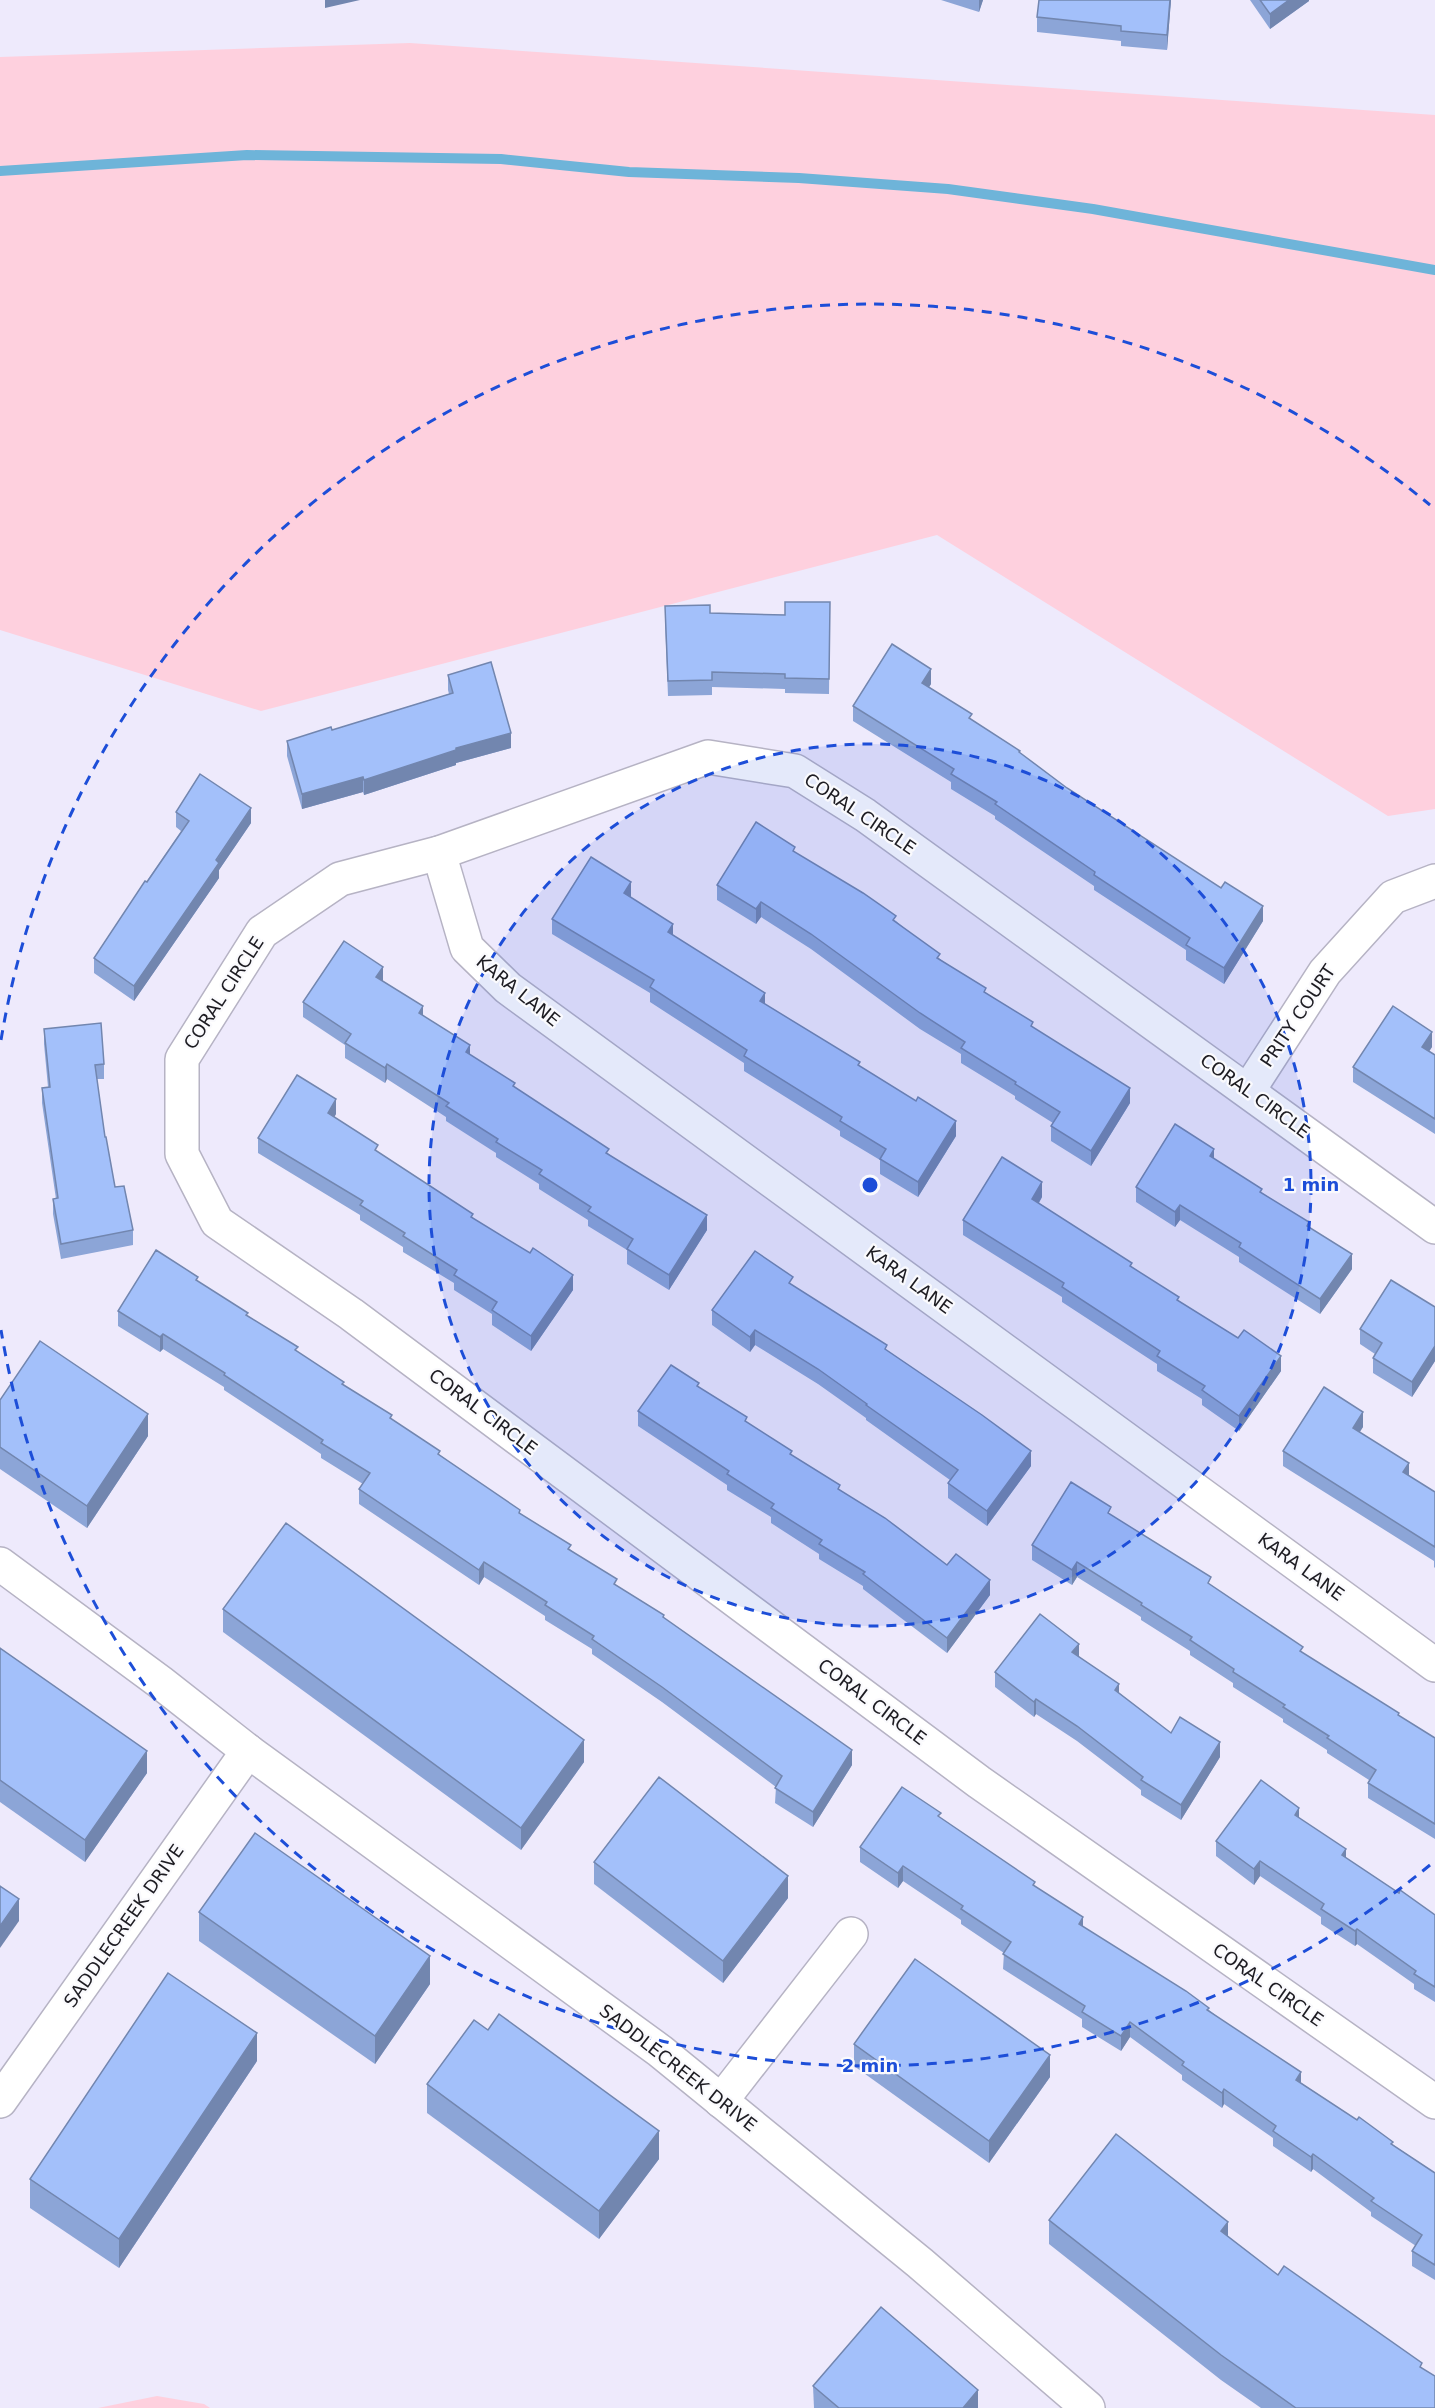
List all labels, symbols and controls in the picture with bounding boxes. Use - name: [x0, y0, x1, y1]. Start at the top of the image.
- street label: CORAL CIRCLE: [801, 769, 920, 859]
- street label: CORAL CIRCLE: [179, 932, 268, 1053]
- street label: KARA LANE: [472, 951, 564, 1031]
- street label: PRITY COURT: [1256, 960, 1340, 1071]
- street label: CORAL CIRCLE: [1197, 1049, 1314, 1142]
- text: 1 min: [1283, 1174, 1339, 1195]
- centre of rings: [860, 1175, 880, 1195]
- street label: KARA LANE: [862, 1241, 956, 1318]
- street label: CORAL CIRCLE: [425, 1364, 542, 1459]
- street label: KARA LANE: [1254, 1528, 1348, 1605]
- street label: CORAL CIRCLE: [814, 1654, 931, 1749]
- street label: SADDLECREEK DRIVE: [59, 1840, 188, 2011]
- street label: CORAL CIRCLE: [1209, 1939, 1328, 2030]
- street label: SADDLECREEK DRIVE: [595, 2000, 761, 2136]
- text: 2 min: [842, 2055, 898, 2076]

